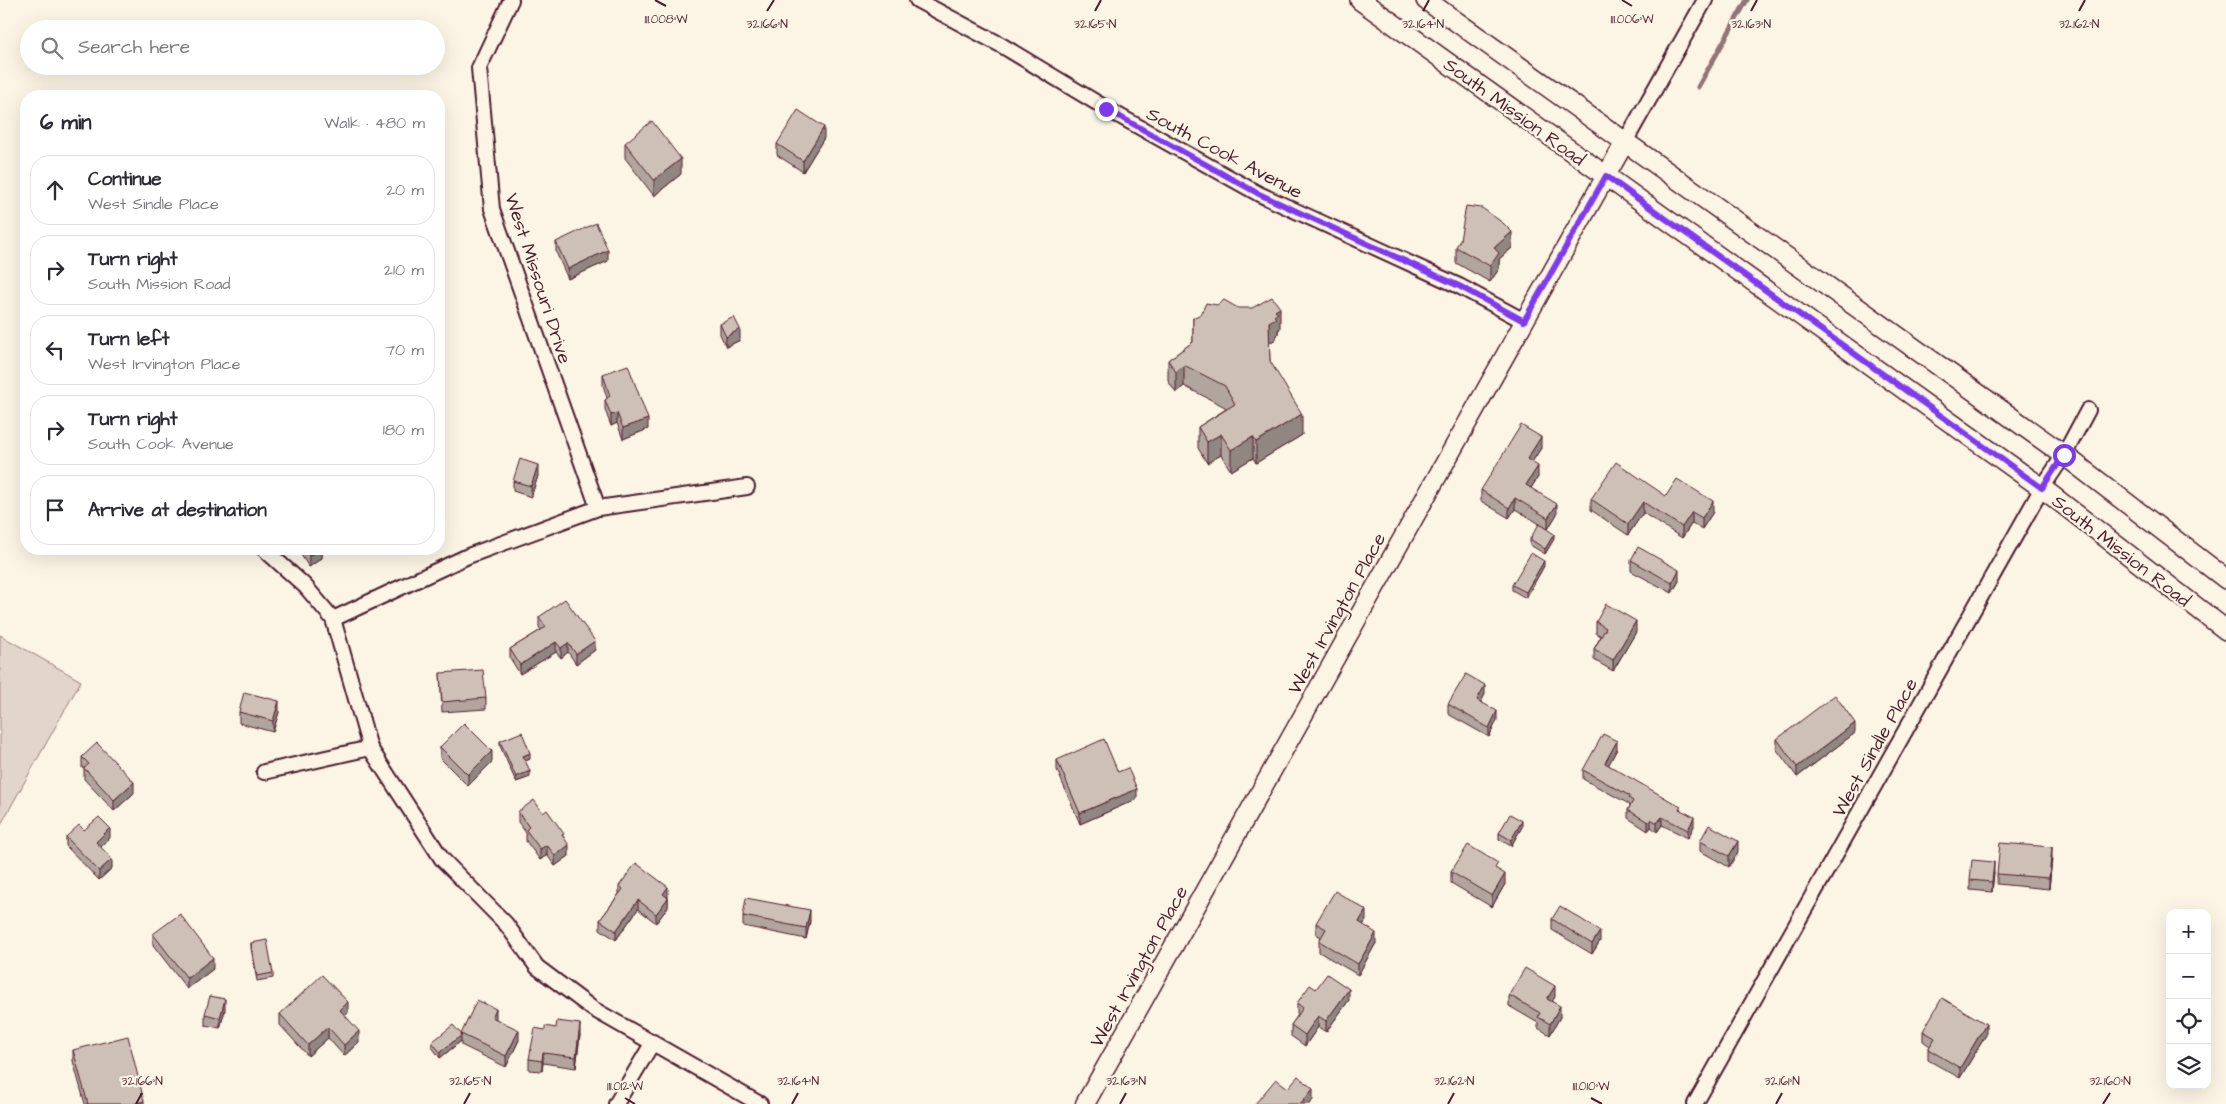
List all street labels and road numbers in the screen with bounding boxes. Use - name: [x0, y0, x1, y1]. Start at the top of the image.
- street label: South Mission Road: [1438, 52, 1591, 173]
- street label: South Cook Avenue: [1142, 101, 1307, 206]
- street label: West Missouri Drive: [497, 190, 578, 367]
- street label: South Mission Road: [2046, 488, 2196, 614]
- street label: West Irvington Place: [1282, 528, 1394, 700]
- street label: West Sindle Place: [1826, 673, 1925, 822]
- street label: West Irvington Place: [1084, 881, 1196, 1053]

